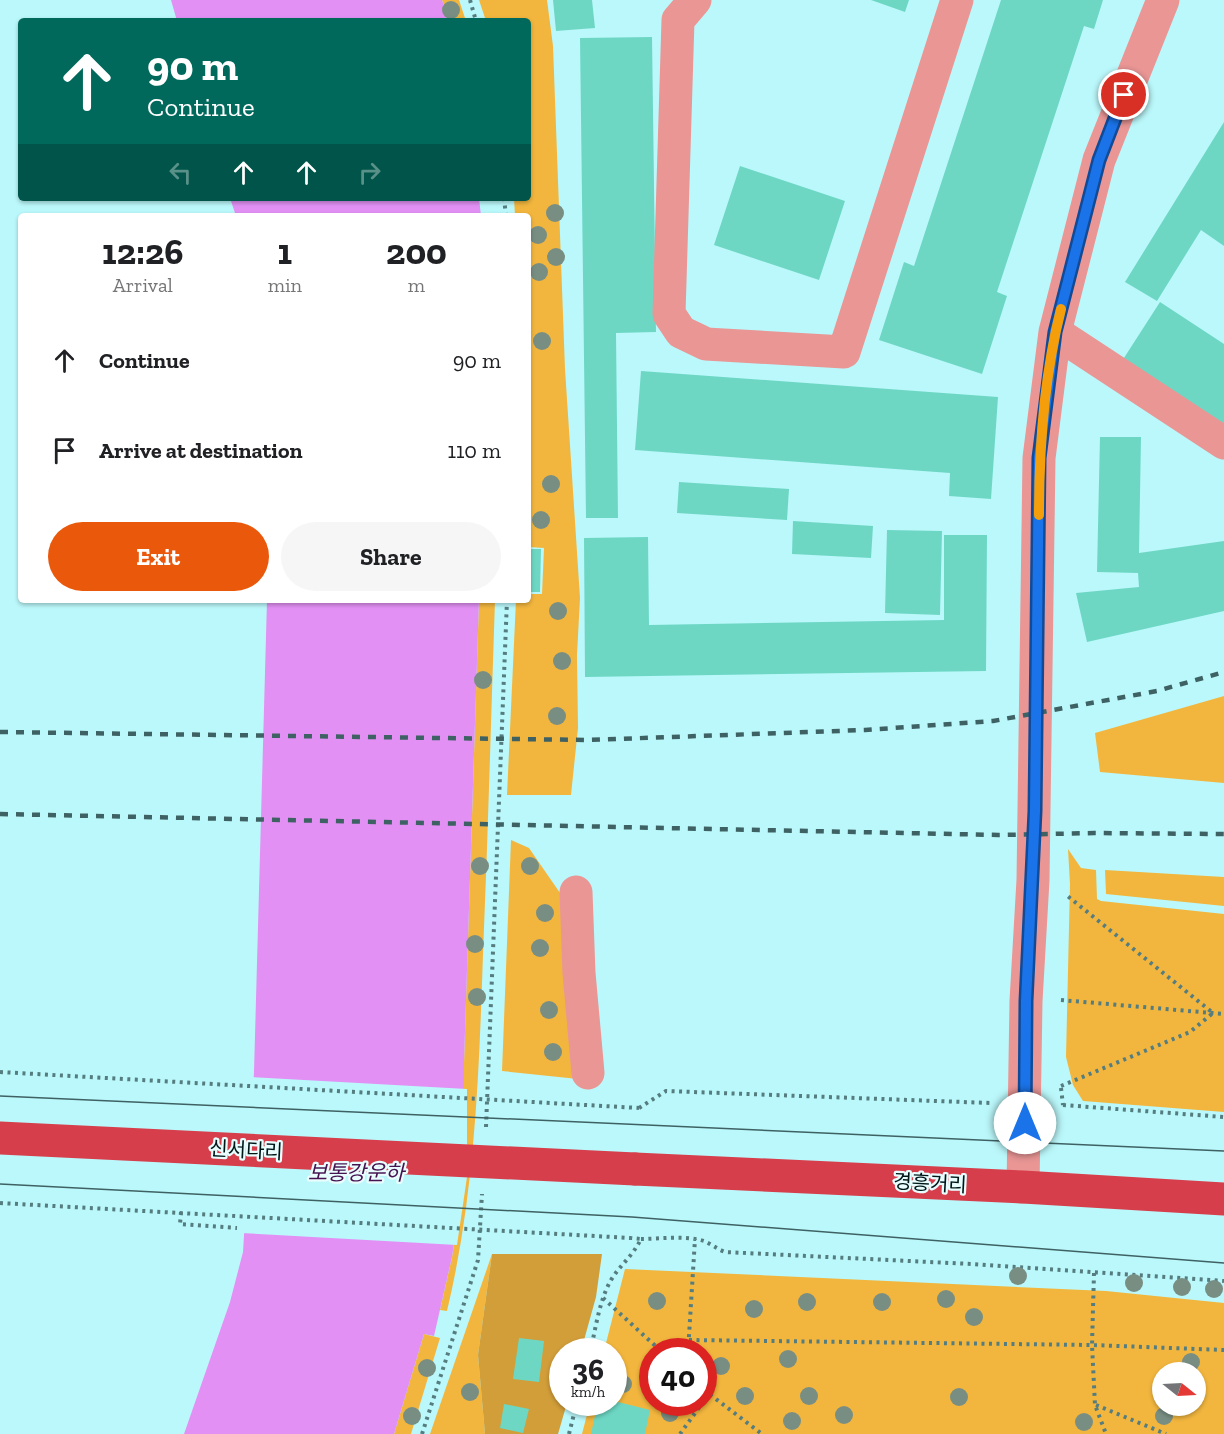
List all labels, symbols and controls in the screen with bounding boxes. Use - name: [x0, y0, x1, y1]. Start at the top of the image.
- text: 90 m: [147, 40, 238, 91]
- icon: ahead: [48, 42, 126, 120]
- pin: [1098, 69, 1149, 120]
- icon: arrive: [1107, 78, 1140, 111]
- text: Continue: [147, 91, 255, 123]
- icon: left: [164, 156, 197, 189]
- icon: ahead: [227, 156, 260, 189]
- icon: ahead: [290, 156, 323, 189]
- icon: right: [353, 156, 386, 189]
- text: 12:26: [102, 230, 184, 273]
- text: 1: [278, 230, 292, 273]
- text: 200: [386, 230, 447, 273]
- text: Arrival: [113, 273, 173, 297]
- text: min: [268, 273, 302, 297]
- text: m: [408, 273, 425, 297]
- icon: ahead: [48, 344, 81, 377]
- text: Continue: [99, 347, 190, 374]
- text: 90 m: [453, 347, 501, 374]
- icon: arrive: [48, 434, 81, 467]
- text: Arrive at destination: [99, 437, 302, 464]
- text: 110 m: [447, 437, 501, 464]
- button: Exit: [48, 522, 269, 591]
- button: Share: [281, 522, 501, 591]
- position arrow: [993, 1091, 1057, 1155]
- street label: 신서다리: [209, 1136, 283, 1164]
- water label: 보통강운하: [308, 1160, 407, 1185]
- street label: 경흥거리: [893, 1169, 967, 1197]
- speed limit sign: 40: [639, 1338, 717, 1416]
- text: 36: [572, 1352, 604, 1388]
- north arrow: [1152, 1362, 1206, 1416]
- map controls: [1152, 1362, 1206, 1416]
- text: km/h: [571, 1383, 605, 1401]

